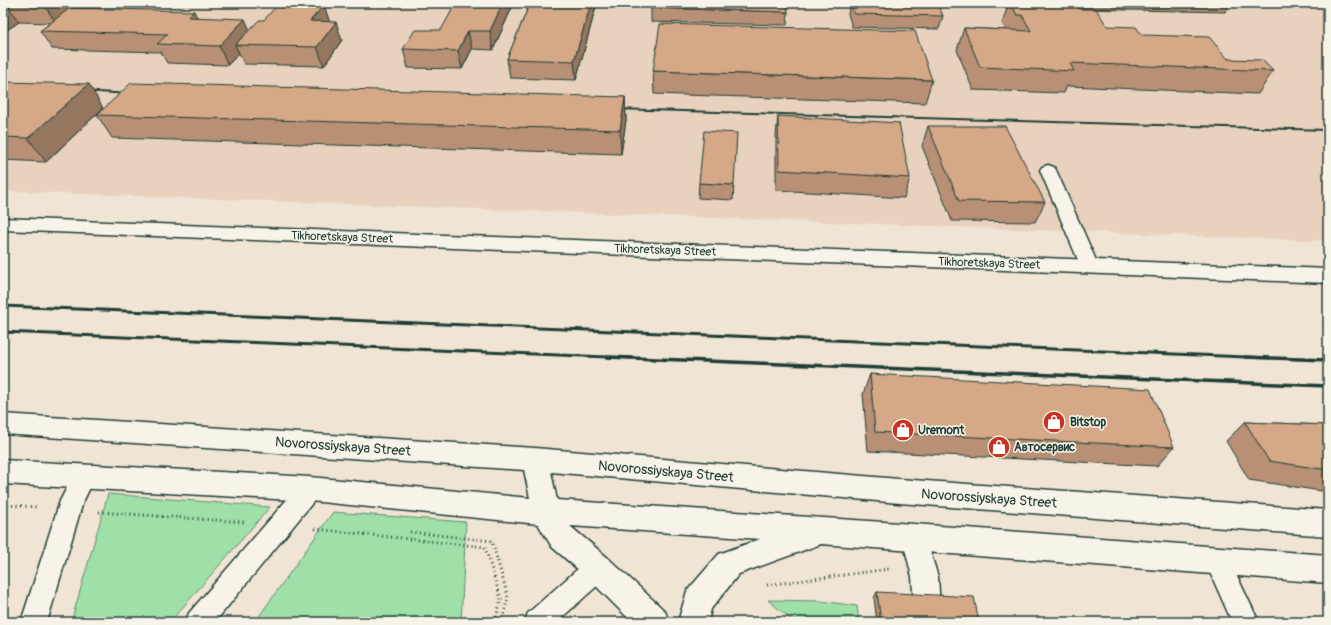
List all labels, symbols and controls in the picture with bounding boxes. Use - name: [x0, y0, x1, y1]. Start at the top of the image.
- street label: Tikhoretskaya Street: [291, 228, 394, 247]
- street label: Tikhoretskaya Street: [614, 241, 717, 260]
- street label: Tikhoretskaya Street: [938, 254, 1041, 273]
- shop icon: Bitstop: [1041, 409, 1067, 435]
- place label: Bitstop: [1070, 415, 1107, 430]
- shop icon: Uremont: [890, 417, 916, 443]
- place label: Uremont: [918, 423, 965, 438]
- street label: Novorossiyskaya Street: [274, 433, 412, 460]
- shop icon: Автосервис: [986, 434, 1012, 460]
- place label: Автосервис: [1014, 440, 1075, 455]
- street label: Novorossiyskaya Street: [597, 457, 735, 486]
- street label: Novorossiyskaya Street: [920, 485, 1058, 512]

